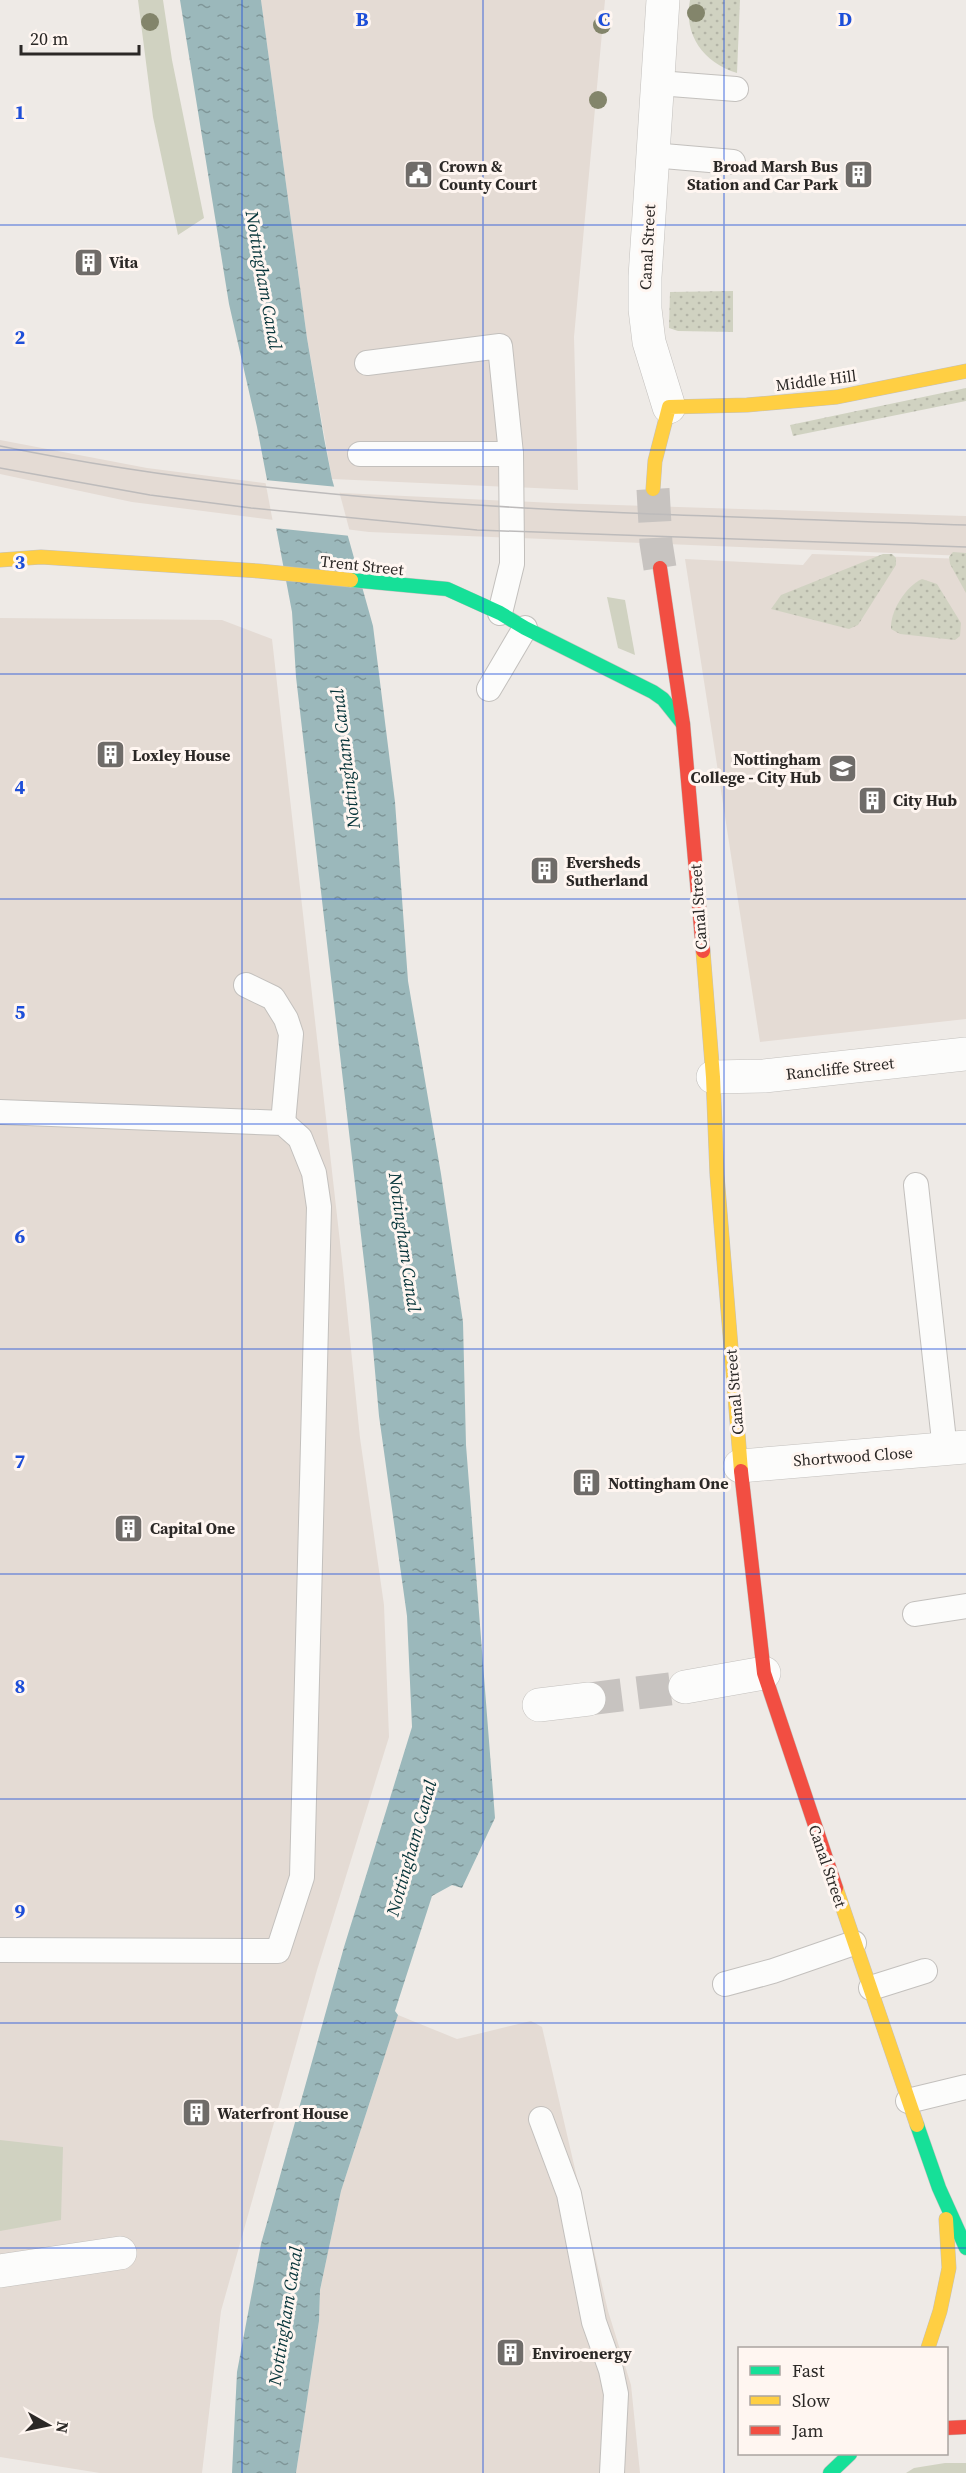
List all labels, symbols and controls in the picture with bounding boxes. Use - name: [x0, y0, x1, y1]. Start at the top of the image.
- text: B: [355, 5, 369, 33]
- text: C: [598, 5, 610, 33]
- text: D: [838, 5, 852, 33]
- scale bar: [21, 18, 140, 56]
- text: 20 m: [30, 26, 68, 51]
- text: 1: [15, 98, 25, 126]
- place label: Crown & County Court: [439, 155, 537, 195]
- place label: Broad Marsh Bus Station and Car Park: [687, 155, 838, 195]
- public building icon: Crown & County Court: [402, 159, 434, 191]
- building icon: Broad Marsh Bus Station and Car Park: [843, 159, 875, 191]
- street label: Canal Street: [634, 203, 660, 290]
- water label: Nottingham Canal: [239, 208, 288, 351]
- building icon: Vita: [72, 246, 104, 278]
- place label: Vita: [109, 251, 139, 273]
- text: 2: [15, 323, 26, 351]
- street label: Middle Hill: [775, 364, 858, 396]
- text: 3: [15, 548, 26, 576]
- street label: Trent Street: [319, 550, 406, 580]
- water label: Nottingham Canal: [324, 688, 366, 831]
- building icon: Loxley House: [95, 739, 127, 771]
- place label: Loxley House: [132, 744, 230, 766]
- place label: Nottingham College - City Hub: [690, 748, 821, 788]
- school or university icon: Nottingham College - City Hub: [826, 752, 858, 784]
- text: 4: [15, 773, 26, 801]
- building icon: City Hub: [856, 784, 888, 816]
- place label: City Hub: [893, 789, 957, 811]
- place label: Eversheds Sutherland: [566, 851, 649, 891]
- building icon: Eversheds Sutherland: [529, 855, 561, 887]
- street label: Canal Street: [684, 863, 712, 951]
- text: 5: [15, 998, 26, 1026]
- street label: Rancliffe Street: [785, 1051, 896, 1085]
- water label: Nottingham Canal: [383, 1170, 427, 1313]
- text: 6: [15, 1222, 26, 1250]
- street label: Canal Street: [719, 1347, 749, 1436]
- street label: Shortwood Close: [792, 1441, 914, 1471]
- text: 7: [15, 1447, 26, 1475]
- building icon: Nottingham One: [571, 1467, 603, 1499]
- place label: Nottingham One: [608, 1472, 729, 1494]
- building icon: Capital One: [113, 1512, 145, 1544]
- place label: Capital One: [150, 1517, 235, 1539]
- text: 8: [15, 1672, 25, 1700]
- water label: Nottingham Canal: [379, 1777, 442, 1920]
- street label: Canal Street: [804, 1822, 853, 1911]
- text: 9: [15, 1897, 26, 1925]
- building icon: Waterfront House: [180, 2097, 212, 2129]
- place label: Waterfront House: [217, 2102, 348, 2124]
- water label: Nottingham Canal: [262, 2245, 308, 2388]
- building icon: Enviroenergy: [495, 2337, 527, 2369]
- place label: Enviroenergy: [532, 2342, 632, 2364]
- legend: [738, 2347, 948, 2455]
- text: Fast: [792, 2358, 825, 2383]
- text: Slow: [792, 2388, 830, 2413]
- north arrow: [18, 2395, 78, 2455]
- text: Jam: [791, 2418, 824, 2443]
- text: N: [51, 2420, 75, 2435]

